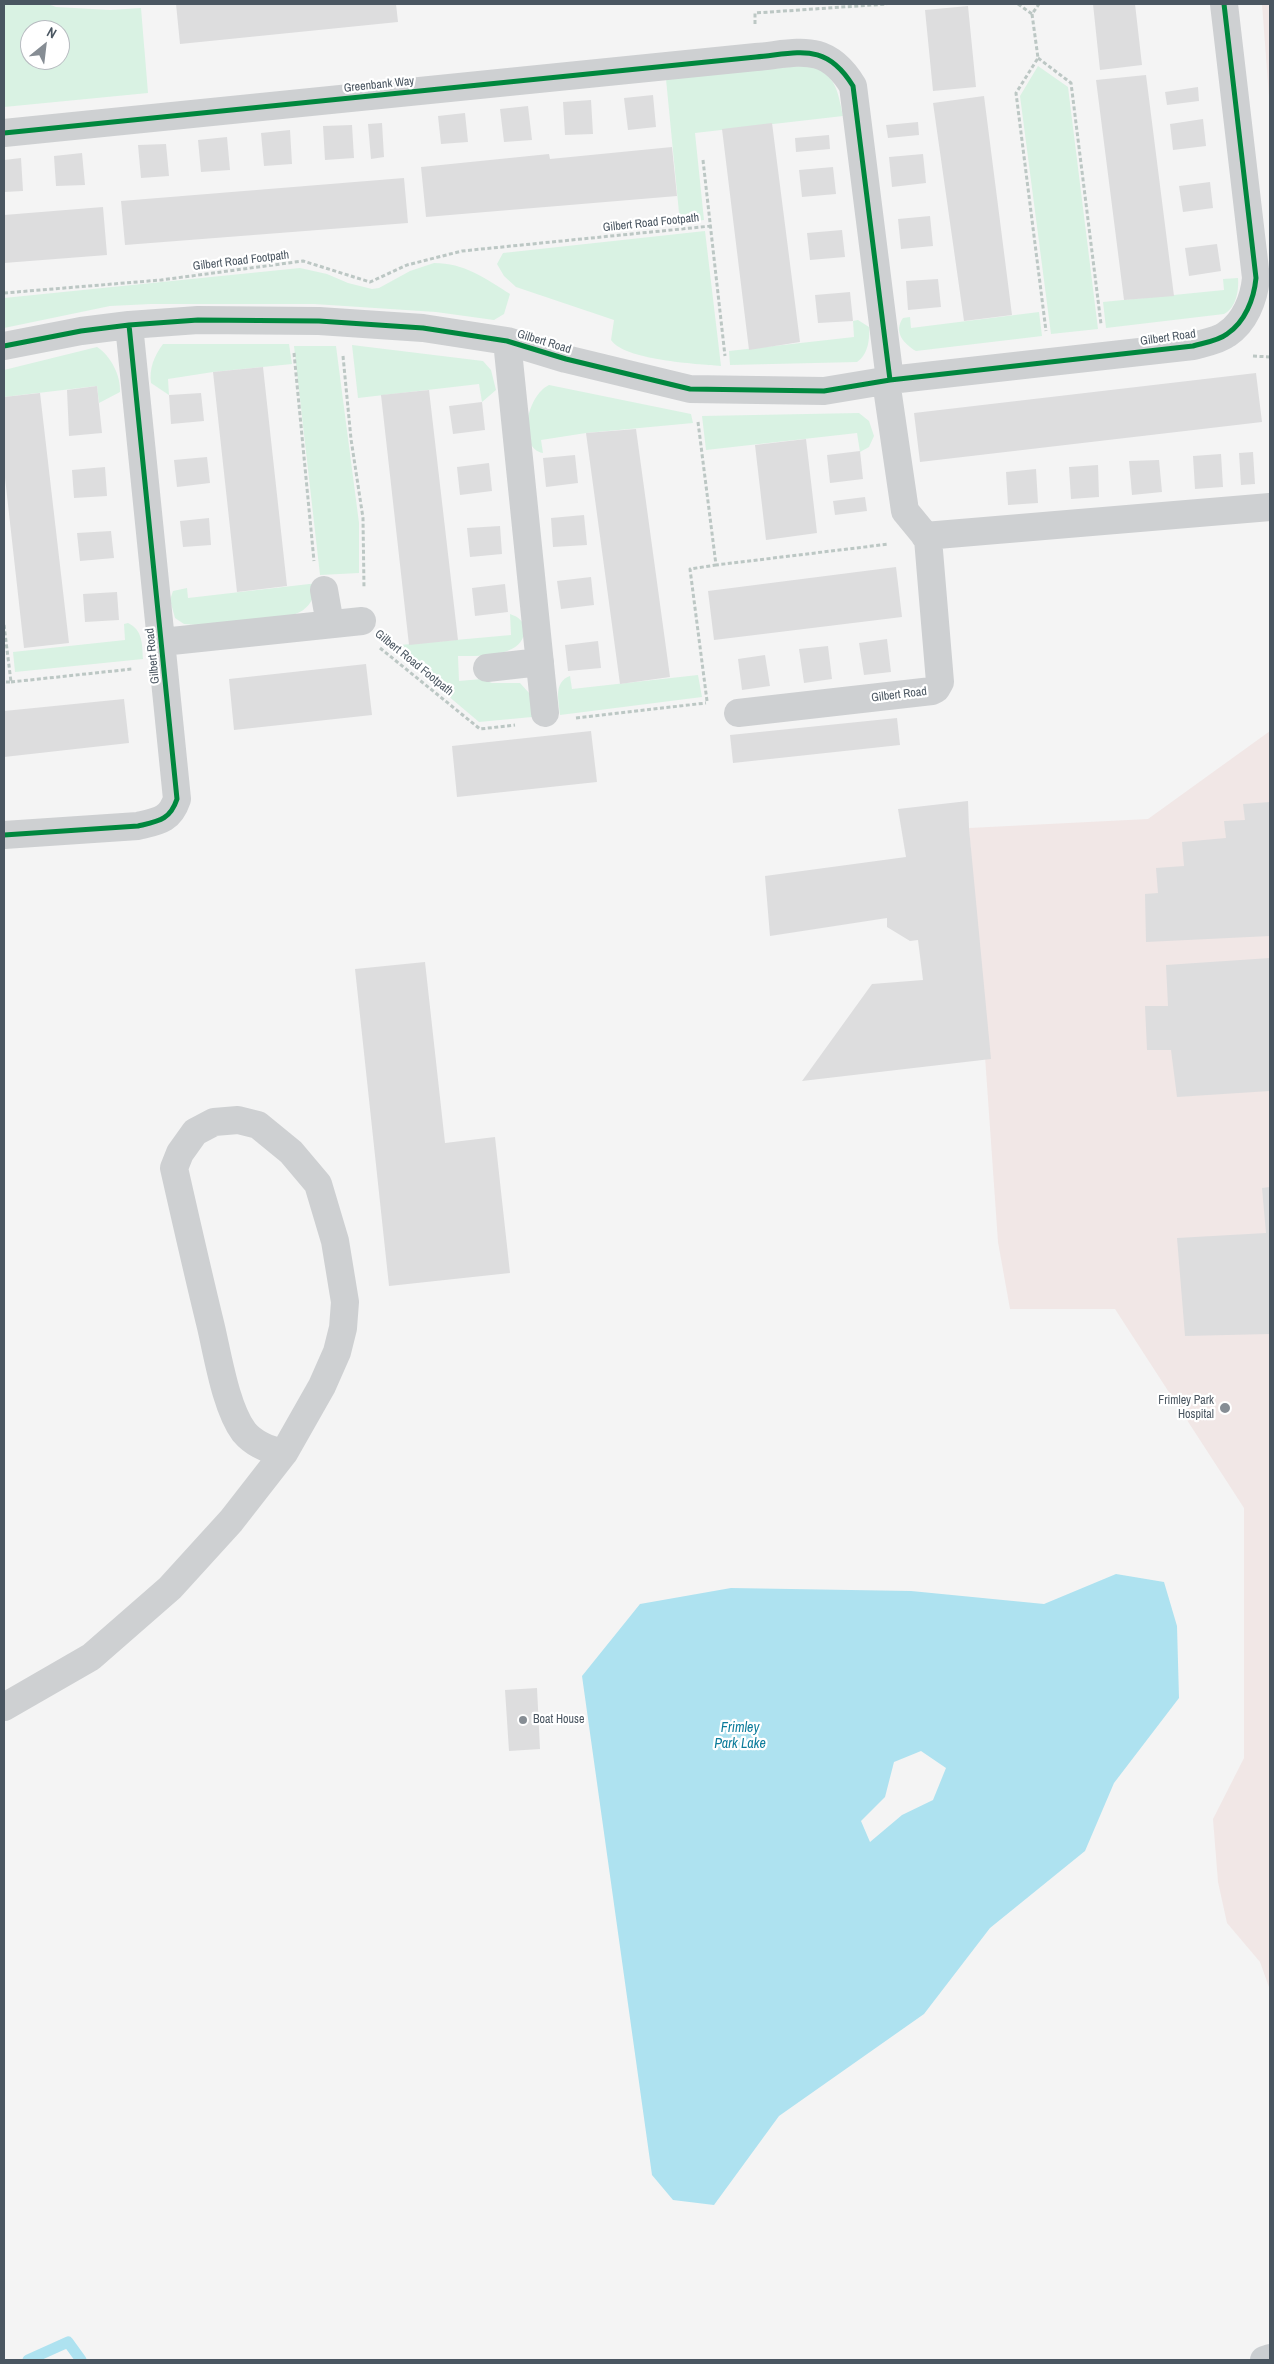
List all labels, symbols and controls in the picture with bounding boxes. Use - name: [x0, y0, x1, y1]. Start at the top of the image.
- north arrow: [20, 20, 70, 70]
- text: N: [44, 23, 60, 43]
- street label: Greenbank Way: [343, 74, 415, 96]
- street label: Gilbert Road Footpath: [602, 211, 700, 235]
- street label: Gilbert Road Footpath: [192, 248, 290, 274]
- street label: Gilbert Road: [515, 327, 573, 357]
- street label: Gilbert Road: [1139, 327, 1197, 349]
- street label: Gilbert Road Footpath: [372, 627, 456, 699]
- street label: Gilbert Road: [143, 628, 163, 684]
- street label: Gilbert Road: [870, 684, 928, 706]
- place label: Frimley Park Hospital: [1158, 1394, 1214, 1422]
- marker: Frimley Park Hospital: [1218, 1401, 1232, 1415]
- place label: Boat House: [533, 1713, 584, 1727]
- marker: Boat House: [517, 1714, 529, 1726]
- water label: Frimley Park Lake: [714, 1720, 766, 1752]

